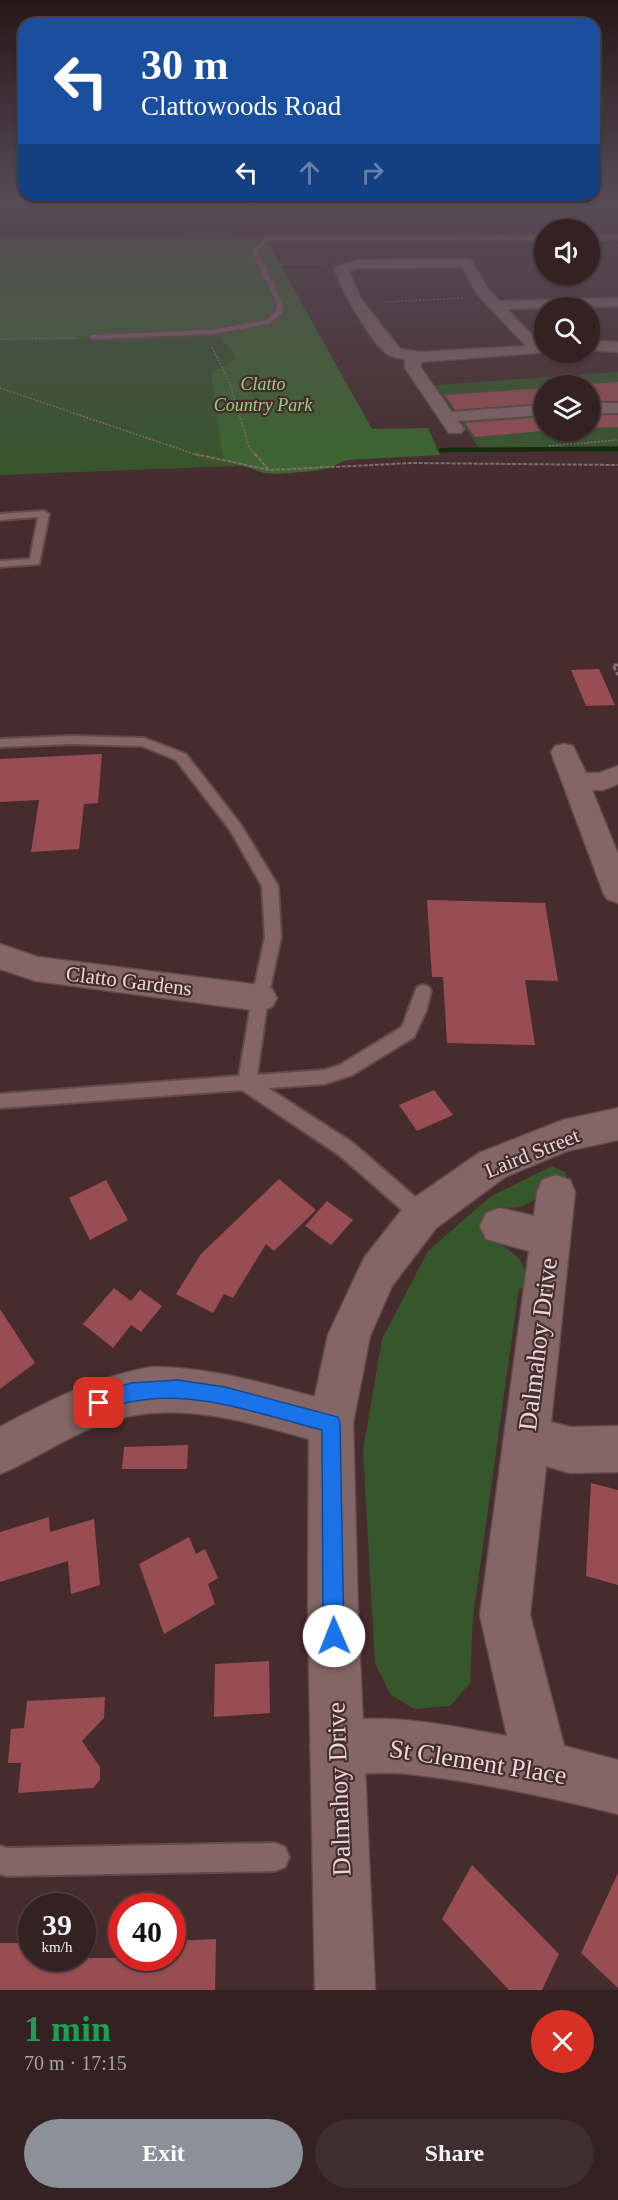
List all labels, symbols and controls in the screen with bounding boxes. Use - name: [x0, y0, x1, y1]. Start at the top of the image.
- icon: left: [42, 42, 120, 120]
- text: 30 m: [141, 42, 229, 88]
- text: Clattowoods Road: [141, 91, 341, 121]
- icon: left: [230, 156, 263, 189]
- icon: ahead: [293, 156, 326, 189]
- icon: right: [356, 156, 389, 189]
- map controls: [534, 219, 600, 441]
- button: sound: [534, 219, 600, 285]
- button: search: [534, 297, 600, 363]
- park label: Clatto Country Park: [214, 374, 313, 415]
- button: layers: [534, 375, 600, 441]
- street label: Clatto Gardens: [65, 961, 193, 1001]
- street label: Laird Street: [481, 1123, 583, 1183]
- street label: Dalmahoy Drive: [513, 1256, 563, 1432]
- pin: [73, 1377, 124, 1428]
- icon: arrive: [82, 1386, 115, 1419]
- position arrow: [302, 1604, 366, 1668]
- street label: Dalmahoy Drive: [321, 1702, 357, 1876]
- street label: St Clement Place: [387, 1734, 569, 1790]
- speed limit sign: 40: [108, 1893, 186, 1971]
- text: 39: [42, 1908, 72, 1941]
- text: km/h: [42, 1939, 72, 1955]
- text: 1 min: [24, 2009, 111, 2049]
- button: close: [531, 2010, 594, 2073]
- text: 70 m · 17:15: [24, 2052, 127, 2074]
- button: Exit: [24, 2119, 303, 2188]
- button: Share: [315, 2119, 594, 2188]

